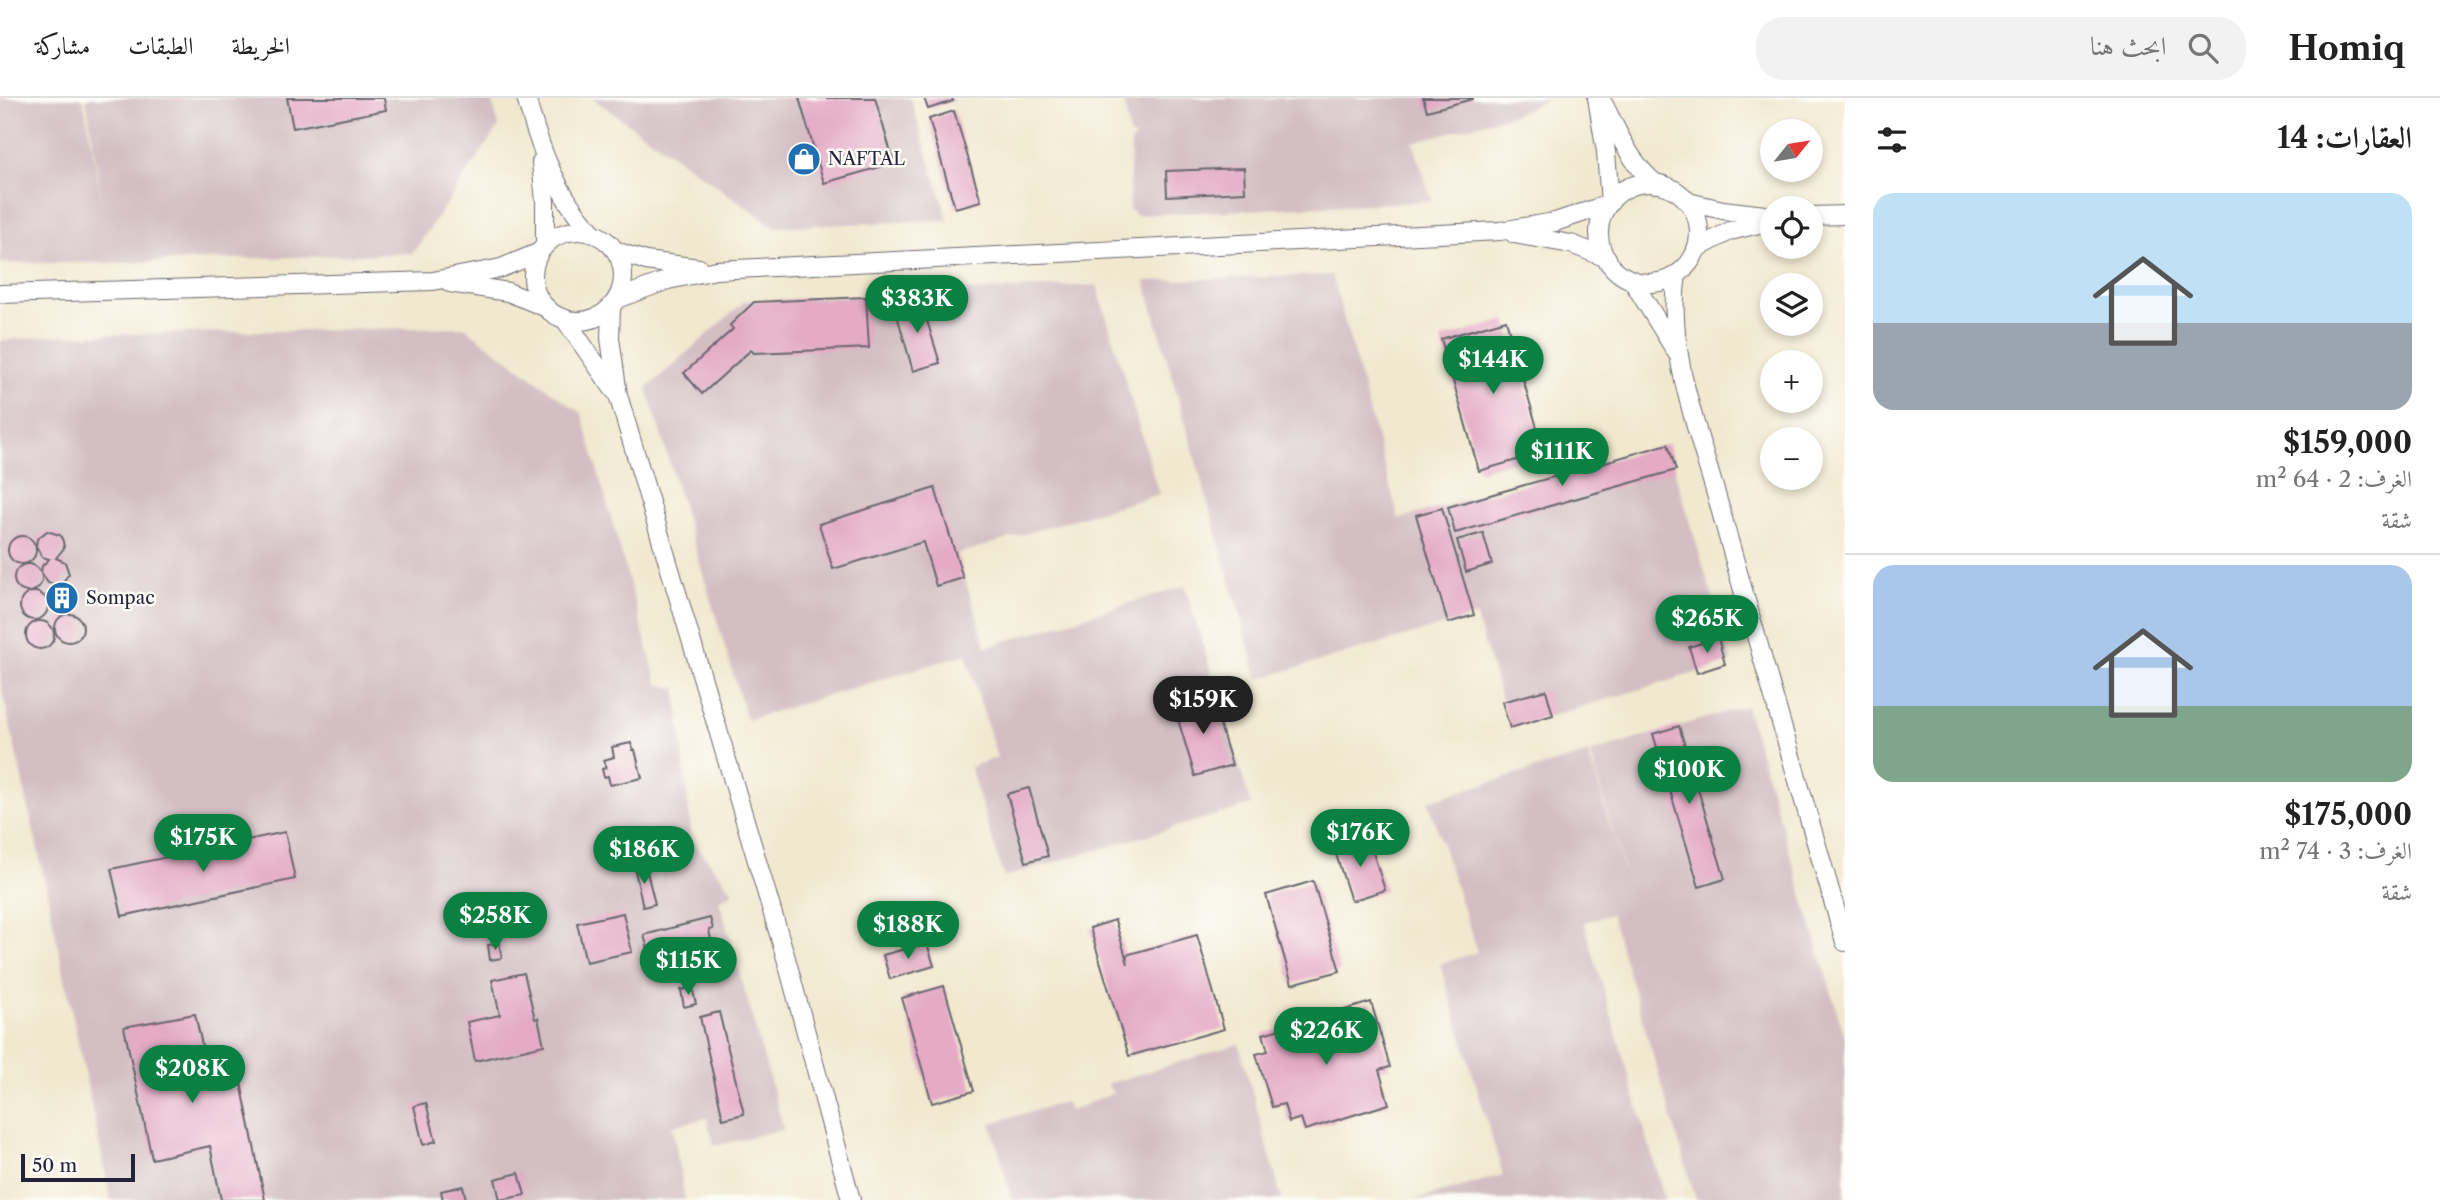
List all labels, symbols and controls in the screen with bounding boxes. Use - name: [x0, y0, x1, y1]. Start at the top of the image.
- search box: [1756, 17, 2246, 80]
- text: Homiq: [2288, 28, 2405, 69]
- icon: search: [2184, 29, 2222, 67]
- text: ابحث هنا: [2090, 30, 2166, 62]
- text: مشاركة: [35, 31, 90, 60]
- text: الطبقات: [128, 31, 194, 60]
- text: الخريطة: [232, 31, 290, 60]
- north arrow: [1760, 119, 1824, 182]
- map controls: [1760, 119, 1823, 490]
- text: العقارات: 14: [2277, 119, 2412, 156]
- icon: filters: [1873, 121, 1911, 159]
- shop icon: NAFTAL: [785, 140, 823, 178]
- place label: NAFTAL: [828, 148, 905, 170]
- button: locate: [1760, 196, 1823, 259]
- icon: home: [2080, 238, 2206, 364]
- button: layers: [1760, 273, 1823, 336]
- pin: $383K: [868, 275, 966, 335]
- text: $383K: [881, 284, 953, 312]
- pin: $144K: [1444, 336, 1542, 396]
- text: $144K: [1459, 345, 1527, 373]
- button: +: [1760, 350, 1823, 413]
- text: $159,000: [2283, 424, 2412, 461]
- button: −: [1760, 427, 1823, 490]
- pin: $111K: [1513, 428, 1611, 488]
- text: $111K: [1531, 437, 1593, 465]
- text: الغرف: 2 · 64 m²: [2256, 465, 2412, 493]
- text: شقة: [2382, 506, 2412, 534]
- building icon: Sompac: [43, 579, 81, 617]
- place label: Sompac: [86, 587, 155, 609]
- pin: $265K: [1658, 596, 1756, 655]
- text: $265K: [1671, 604, 1743, 632]
- icon: home: [2080, 610, 2206, 736]
- pin: $159K: [1154, 676, 1252, 736]
- text: $159K: [1169, 685, 1237, 713]
- pin: $100K: [1640, 746, 1738, 806]
- text: $100K: [1654, 755, 1724, 783]
- text: $175,000: [2285, 796, 2412, 833]
- pin: $176K: [1311, 810, 1409, 869]
- pin: $175K: [154, 814, 252, 874]
- text: $176K: [1327, 818, 1393, 846]
- text: $175K: [170, 823, 236, 851]
- pin: $186K: [595, 826, 693, 886]
- text: $186K: [609, 835, 679, 863]
- text: الغرف: 3 · 74 m²: [2259, 837, 2412, 865]
- text: شقة: [2382, 878, 2412, 906]
- pin: $258K: [446, 892, 544, 952]
- text: $258K: [459, 901, 531, 929]
- pin: $188K: [859, 902, 957, 961]
- text: $188K: [873, 910, 943, 938]
- pin: $115K: [639, 937, 737, 997]
- text: $115K: [656, 946, 720, 974]
- pin: $226K: [1277, 1007, 1375, 1067]
- text: $226K: [1290, 1016, 1362, 1044]
- pin: $208K: [143, 1046, 241, 1105]
- text: $208K: [155, 1054, 229, 1082]
- scale bar: [21, 1151, 135, 1183]
- text: 50 m: [32, 1154, 77, 1177]

